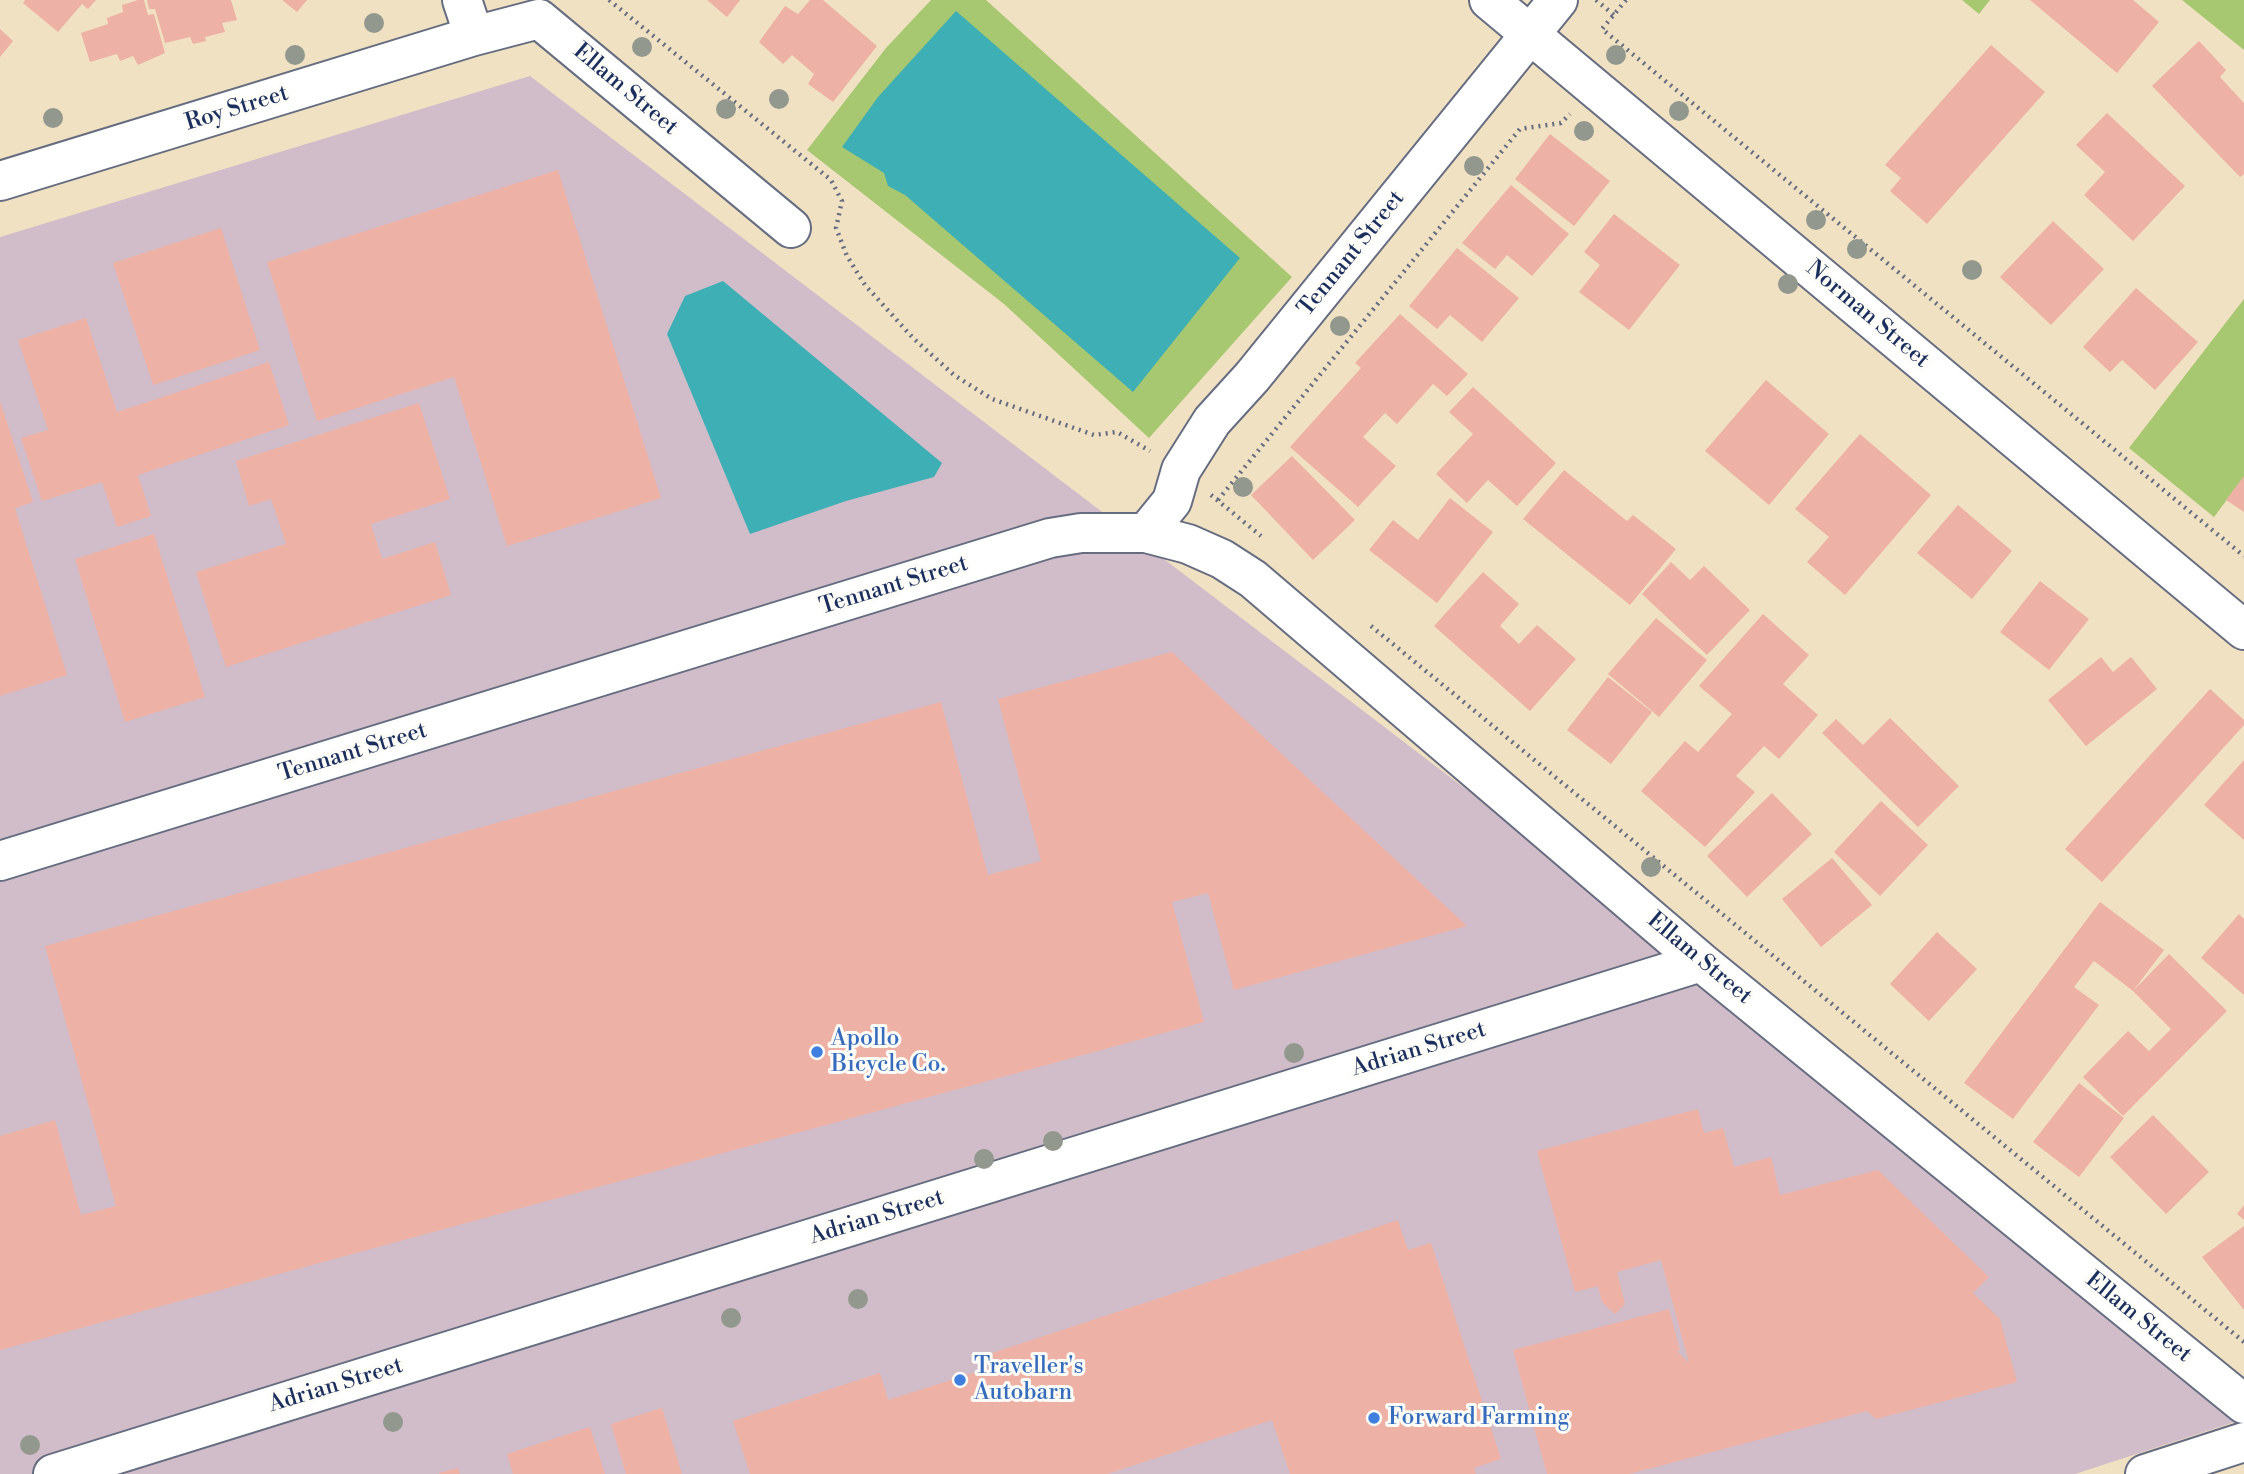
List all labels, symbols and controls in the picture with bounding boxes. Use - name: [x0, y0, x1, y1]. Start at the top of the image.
- street label: Ellam Street: [567, 38, 683, 142]
- street label: Roy Street: [182, 80, 292, 138]
- street label: Tennant Street: [1293, 186, 1411, 322]
- street label: Norman Street: [1800, 255, 1934, 375]
- street label: Tennant Street: [816, 550, 972, 622]
- street label: Tennant Street: [275, 717, 431, 789]
- street label: Ellam Street: [1641, 907, 1757, 1011]
- street label: Adrian Street: [1348, 1016, 1490, 1084]
- place label: Apollo Bicycle Co.: [831, 1025, 946, 1079]
- marker: Apollo Bicycle Co.: [809, 1044, 825, 1060]
- street label: Adrian Street: [806, 1184, 948, 1252]
- street label: Ellam Street: [2079, 1267, 2197, 1369]
- street label: Adrian Street: [265, 1352, 407, 1420]
- place label: Traveller's Autobarn: [974, 1353, 1084, 1407]
- marker: Traveller's Autobarn: [952, 1372, 968, 1388]
- place label: Forward Farming: [1388, 1404, 1569, 1432]
- marker: Forward Farming: [1366, 1410, 1382, 1426]

